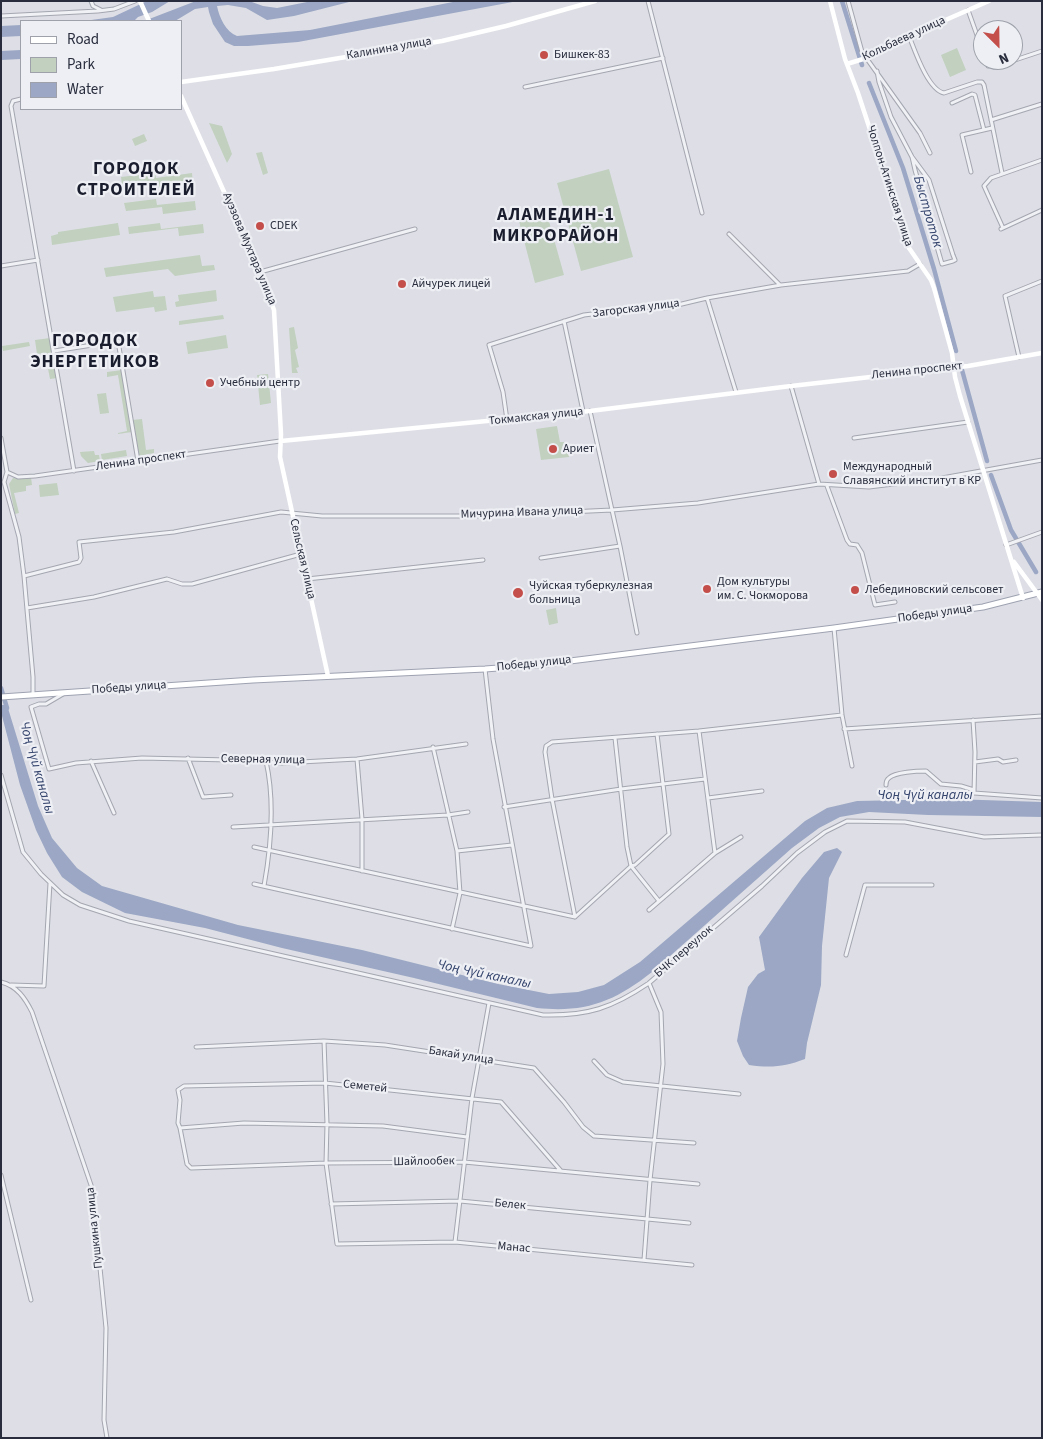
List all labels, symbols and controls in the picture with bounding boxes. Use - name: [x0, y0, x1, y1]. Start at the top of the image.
- street label: Кольбаева улица: [860, 13, 948, 65]
- legend: [20, 20, 182, 110]
- north arrow: [973, 20, 1023, 70]
- text: Road: [67, 29, 99, 50]
- street label: Калинина улица: [345, 34, 433, 64]
- text: N: [995, 47, 1012, 69]
- place label: Бишкек-83: [554, 48, 610, 62]
- marker: Бишкек-83: [538, 49, 550, 61]
- text: Park: [67, 54, 95, 75]
- text: Water: [67, 79, 103, 100]
- street label: Чолпон-Атинская улица: [863, 124, 915, 248]
- district label: ГОРОДОК СТРОИТЕЛЕЙ: [75, 159, 197, 202]
- water label: Быстроток: [909, 174, 945, 250]
- street label: Ауэзова Мухтара улица: [219, 191, 279, 307]
- district label: АЛАМЕДИН-1 МИКРОРАЙОН: [491, 205, 621, 248]
- place label: CDEK: [270, 219, 298, 233]
- marker: CDEK: [254, 220, 266, 232]
- place label: Айчурек лицей: [412, 277, 491, 291]
- marker: Айчурек лицей: [396, 278, 408, 290]
- street label: Загорская улица: [592, 297, 680, 321]
- district label: ГОРОДОК ЭНЕРГЕТИКОВ: [29, 331, 161, 374]
- street label: Ленина проспект: [871, 359, 963, 383]
- place label: Учебный центр: [220, 376, 300, 390]
- marker: Учебный центр: [204, 377, 216, 389]
- street label: Токмакская улица: [488, 405, 584, 429]
- place label: Ариет: [563, 442, 594, 456]
- marker: Ариет: [547, 443, 559, 455]
- street label: Ленина проспект: [95, 448, 187, 474]
- place label: Международный Славянский институт в КР: [843, 460, 981, 488]
- marker: Международный Славянский институт в КР: [827, 468, 839, 480]
- street label: Мичурина Ивана улица: [461, 504, 583, 522]
- street label: Сельская улица: [286, 517, 318, 601]
- place label: Дом культуры им. С. Чокморова: [717, 575, 808, 603]
- place label: Чуйская туберкулезная больница: [529, 579, 653, 607]
- marker: Дом культуры им. С. Чокморова: [701, 583, 713, 595]
- place label: Лебединовский сельсовет: [865, 583, 1003, 597]
- marker: Лебединовский сельсовет: [849, 584, 861, 596]
- marker: Чуйская туберкулезная больница: [511, 586, 525, 600]
- street label: Победы улица: [897, 602, 973, 626]
- street label: Победы улица: [496, 653, 572, 675]
- street label: Победы улица: [91, 678, 167, 698]
- water label: Чоң Чүй каналы: [15, 720, 57, 816]
- street label: Северная улица: [221, 752, 305, 768]
- water label: Чоң Чүй каналы: [877, 788, 973, 804]
- street label: БЧК переулок: [652, 923, 716, 981]
- water label: Чоң Чүй каналы: [436, 957, 532, 993]
- street label: Бакай улица: [428, 1044, 494, 1068]
- street label: Семетей: [342, 1078, 388, 1096]
- street label: Шайлообек: [393, 1154, 455, 1170]
- street label: Пушкина улица: [84, 1187, 106, 1269]
- street label: Белек: [494, 1196, 526, 1214]
- street label: Манас: [497, 1239, 531, 1257]

